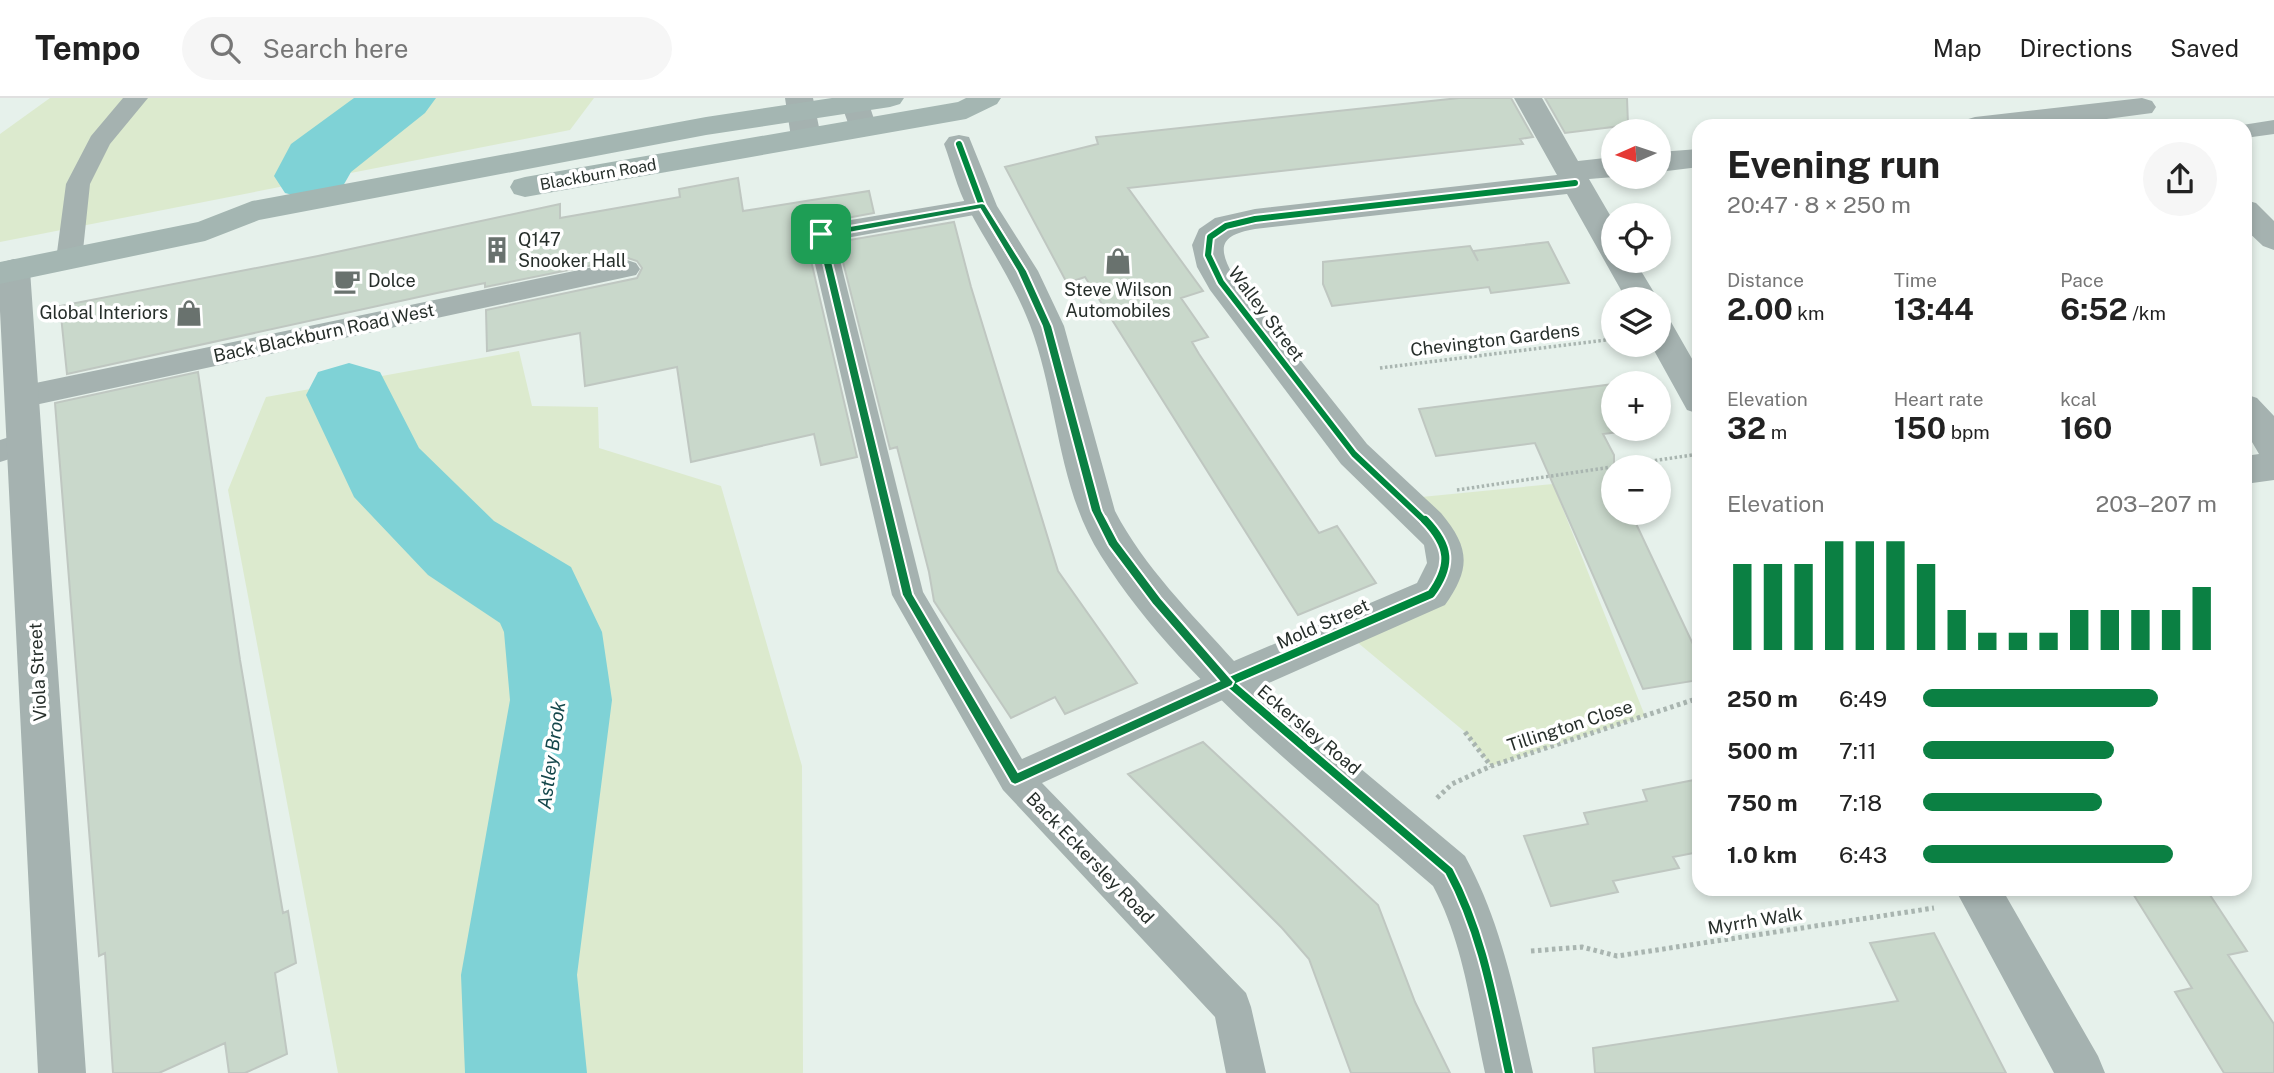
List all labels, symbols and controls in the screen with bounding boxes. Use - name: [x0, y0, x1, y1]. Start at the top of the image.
- search box: [182, 17, 672, 80]
- text: Tempo: [35, 29, 140, 67]
- icon: search: [206, 29, 244, 67]
- text: Search here: [262, 33, 408, 64]
- text: Map: [1933, 34, 1982, 62]
- text: Directions: [2020, 34, 2132, 62]
- text: Saved: [2170, 34, 2239, 62]
- north arrow: [1601, 119, 1671, 189]
- map controls: [1601, 119, 1671, 525]
- text: Evening run: [1727, 142, 1940, 187]
- button: share: [2143, 142, 2217, 216]
- street label: Blackburn Road: [538, 155, 658, 194]
- text: 20:47 · 8 × 250 m: [1727, 191, 1911, 218]
- button: locate: [1601, 203, 1671, 273]
- pin: [791, 204, 851, 264]
- icon: arrive: [802, 215, 840, 253]
- place label: Q147 Snooker Hall: [518, 229, 626, 271]
- building icon: Q147 Snooker Hall: [482, 235, 512, 265]
- shop icon: Steve Wilson Automobiles: [1103, 246, 1133, 276]
- street label: Walley Street: [1224, 262, 1309, 365]
- cafe icon: Dolce: [332, 266, 362, 296]
- text: Distance: [1727, 269, 1804, 291]
- text: Time: [1894, 269, 1937, 291]
- text: Pace: [2060, 269, 2104, 291]
- place label: Dolce: [368, 270, 416, 291]
- place label: Steve Wilson Automobiles: [1064, 279, 1172, 321]
- button: layers: [1601, 287, 1671, 357]
- text: 2.00: [1727, 291, 1793, 327]
- text: 13:44: [1894, 291, 1974, 327]
- text: 6:52: [2060, 291, 2128, 327]
- shop icon: Global Interiors: [174, 298, 204, 328]
- street label: Back Blackburn Road West: [211, 299, 436, 366]
- place label: Global Interiors: [39, 302, 168, 323]
- text: km: [1793, 302, 1824, 324]
- text: /km: [2128, 302, 2166, 324]
- street label: Chevington Gardens: [1409, 319, 1581, 360]
- button: +: [1601, 371, 1671, 441]
- text: Elevation: [1727, 388, 1808, 410]
- text: Heart rate: [1894, 388, 1983, 410]
- text: kcal: [2060, 388, 2097, 410]
- text: 32: [1727, 410, 1766, 446]
- text: 150: [1894, 410, 1946, 446]
- text: 160: [2060, 410, 2112, 446]
- text: m: [1766, 421, 1787, 443]
- text: bpm: [1946, 421, 1990, 443]
- button: −: [1601, 455, 1671, 525]
- text: Elevation: [1727, 490, 1825, 517]
- text: 203–207 m: [2095, 490, 2217, 517]
- street label: Mold Street: [1273, 594, 1372, 653]
- street label: Viola Street: [24, 622, 51, 722]
- street label: Eckersley Road: [1253, 680, 1365, 779]
- text: 250 m: [1727, 685, 1798, 712]
- text: 6:49: [1839, 685, 1887, 712]
- street label: Tillington Close: [1505, 695, 1635, 756]
- water label: Astley Brook: [533, 699, 570, 810]
- text: 500 m: [1727, 737, 1798, 764]
- text: 7:11: [1839, 737, 1877, 764]
- street label: Back Eckersley Road: [1022, 788, 1159, 928]
- text: 750 m: [1727, 789, 1798, 816]
- text: 7:18: [1839, 789, 1882, 816]
- text: 1.0 km: [1727, 841, 1797, 868]
- text: 6:43: [1839, 841, 1887, 868]
- street label: Myrrh Walk: [1706, 903, 1804, 938]

